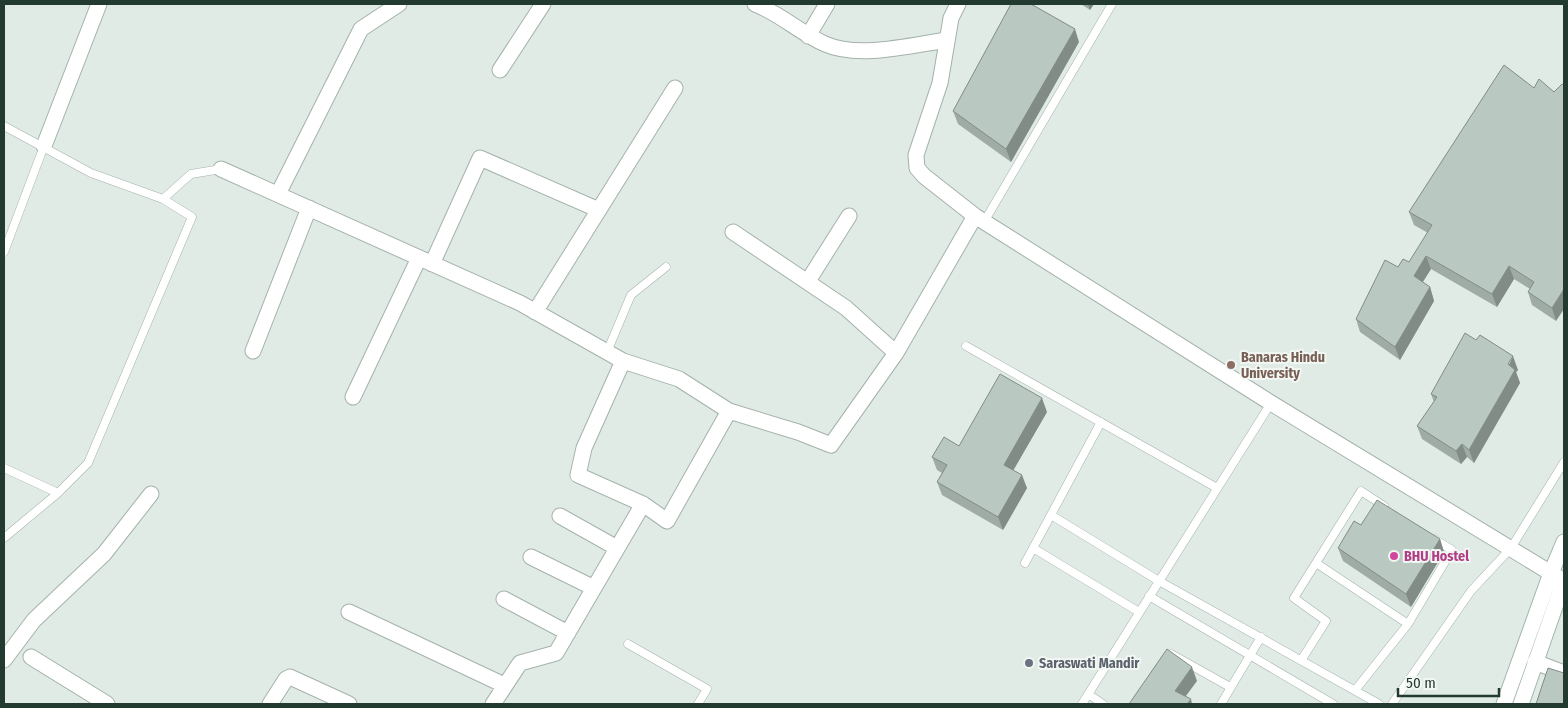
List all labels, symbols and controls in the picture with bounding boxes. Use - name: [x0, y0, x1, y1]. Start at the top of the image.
- place label: Banaras Hindu University: [1241, 349, 1325, 382]
- marker: Banaras Hindu University: [1225, 359, 1237, 371]
- place label: BHU Hostel: [1404, 548, 1469, 565]
- marker: BHU Hostel: [1388, 550, 1400, 562]
- place label: Saraswati Mandir: [1039, 655, 1140, 672]
- marker: Saraswati Mandir: [1023, 657, 1035, 669]
- scale bar: [1398, 666, 1499, 698]
- text: 50 m: [1406, 674, 1436, 692]

